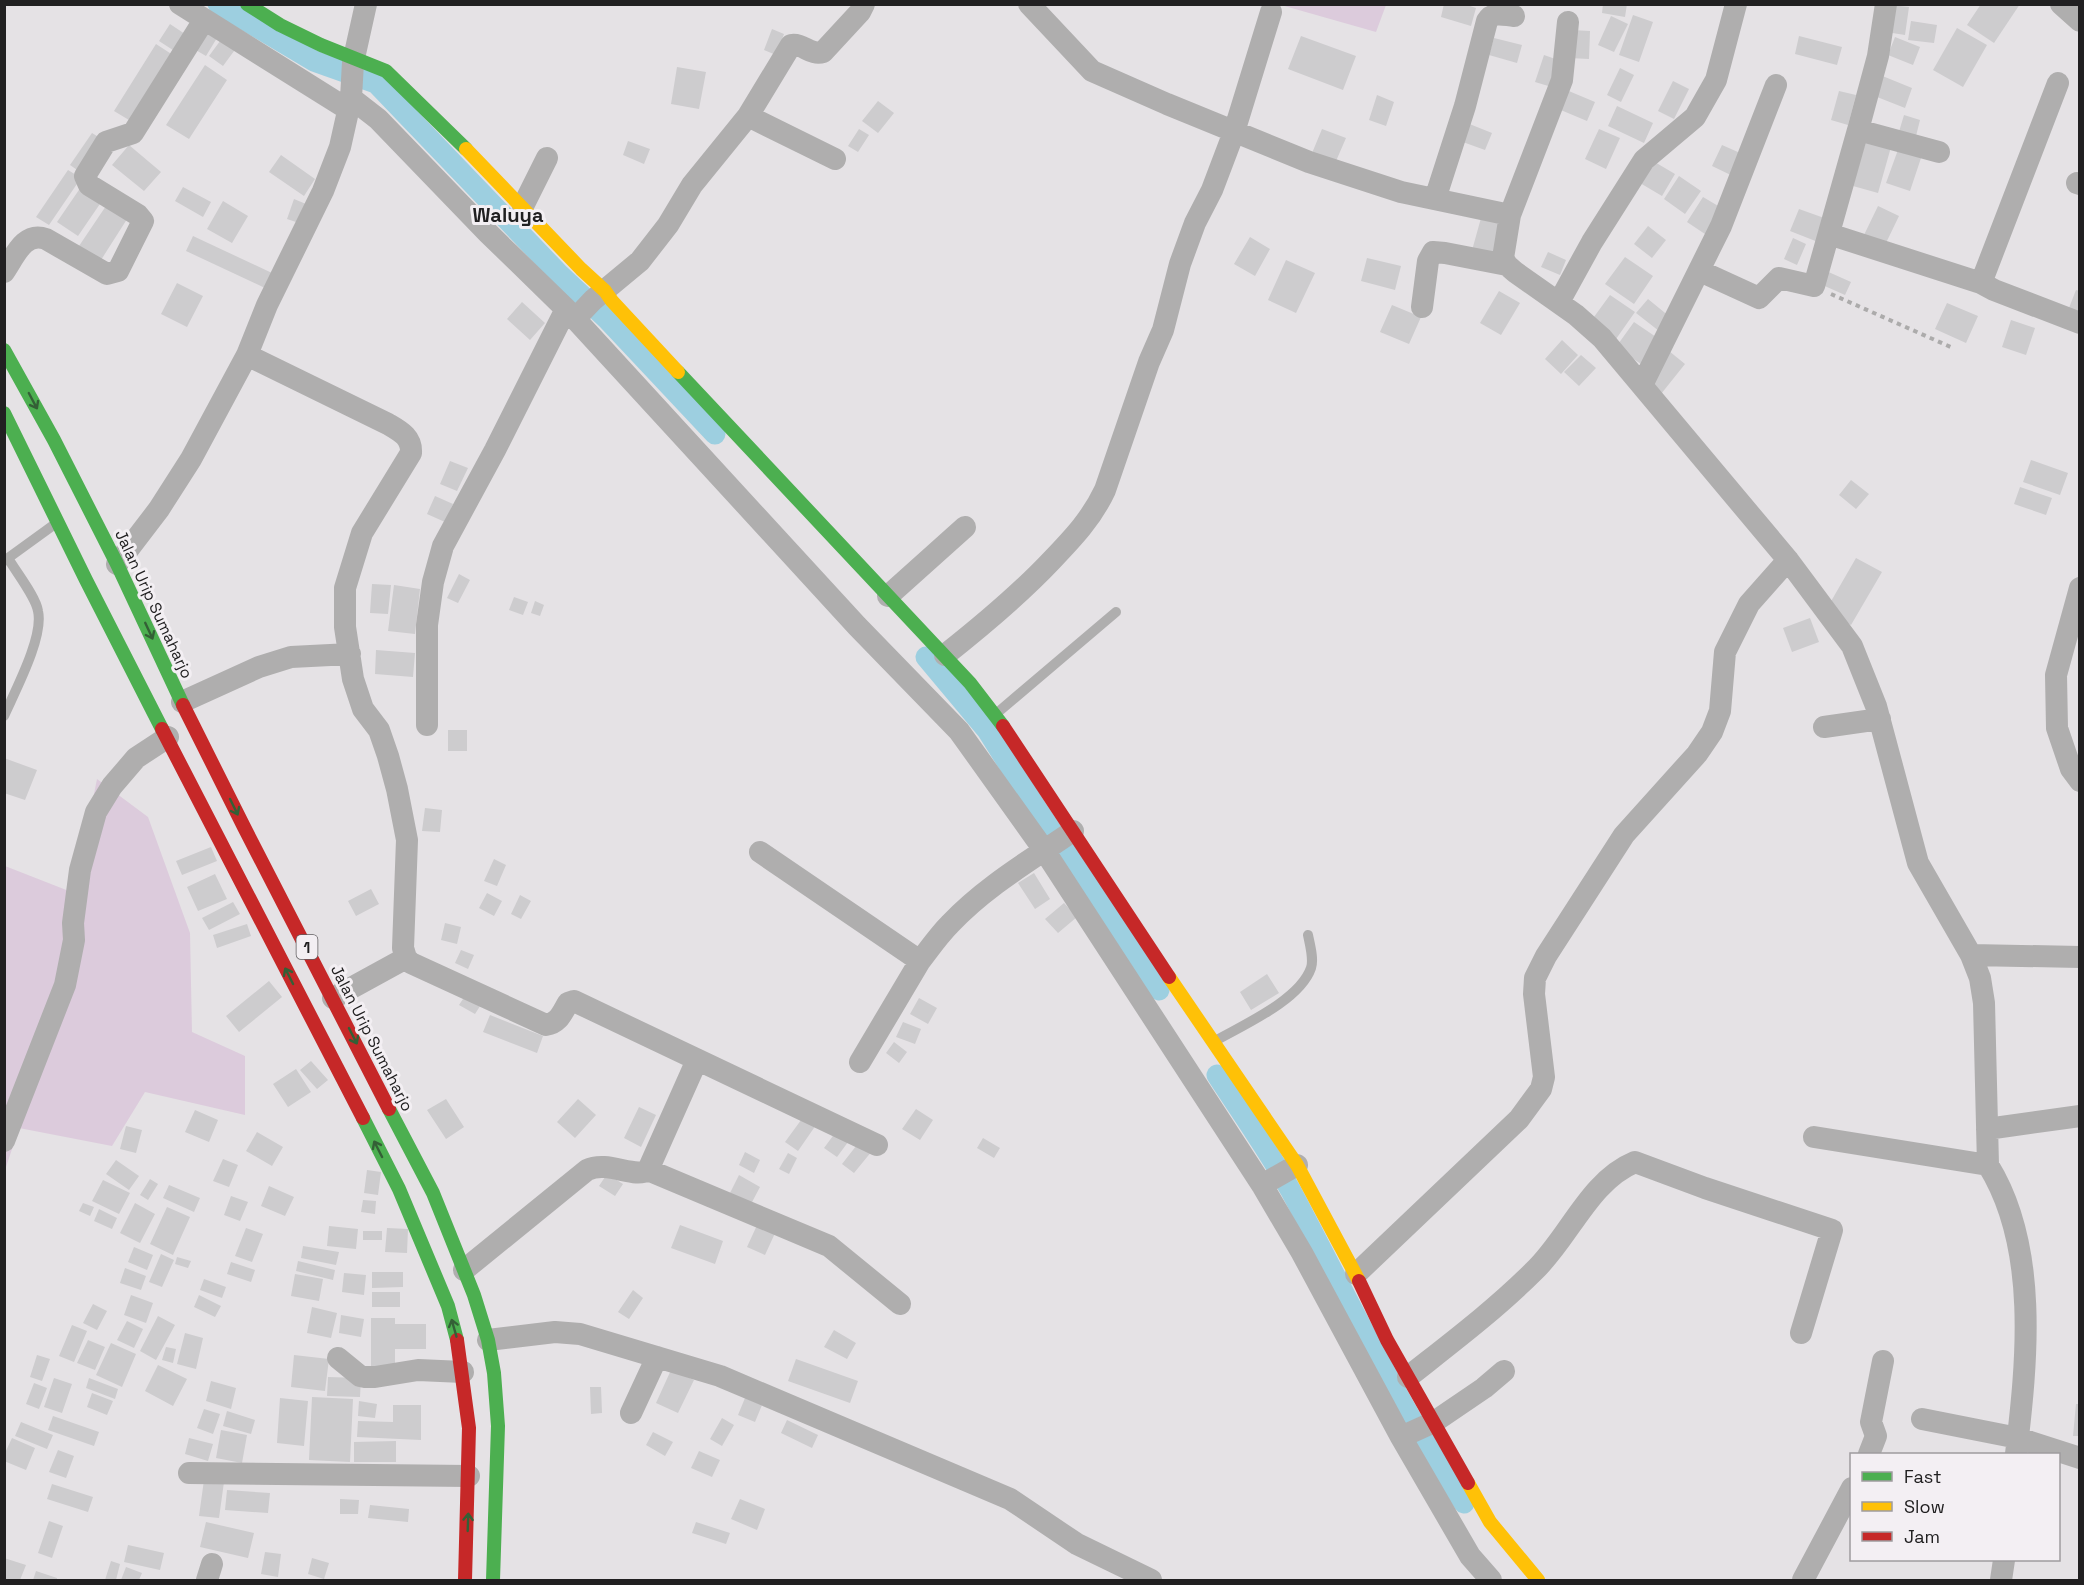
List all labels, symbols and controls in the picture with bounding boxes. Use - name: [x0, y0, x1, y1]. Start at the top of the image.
- district label: Waluya: [473, 202, 544, 228]
- one-way arrow: [28, 391, 39, 409]
- street label: Jalan Urip Sumaharjo: [110, 526, 198, 682]
- one-way arrow: [143, 622, 155, 640]
- one-way arrow: [228, 797, 240, 815]
- road number: 1: [296, 935, 318, 959]
- street label: Jalan Urip Sumaharjo: [326, 961, 418, 1115]
- one-way arrow: [283, 967, 295, 985]
- one-way arrow: [347, 1027, 359, 1045]
- one-way arrow: [372, 1140, 384, 1158]
- one-way arrow: [448, 1319, 460, 1338]
- legend: [1850, 1453, 2060, 1561]
- text: Fast: [1904, 1465, 1941, 1488]
- text: Slow: [1904, 1495, 1945, 1518]
- one-way arrow: [462, 1513, 473, 1533]
- text: Jam: [1904, 1525, 1940, 1548]

